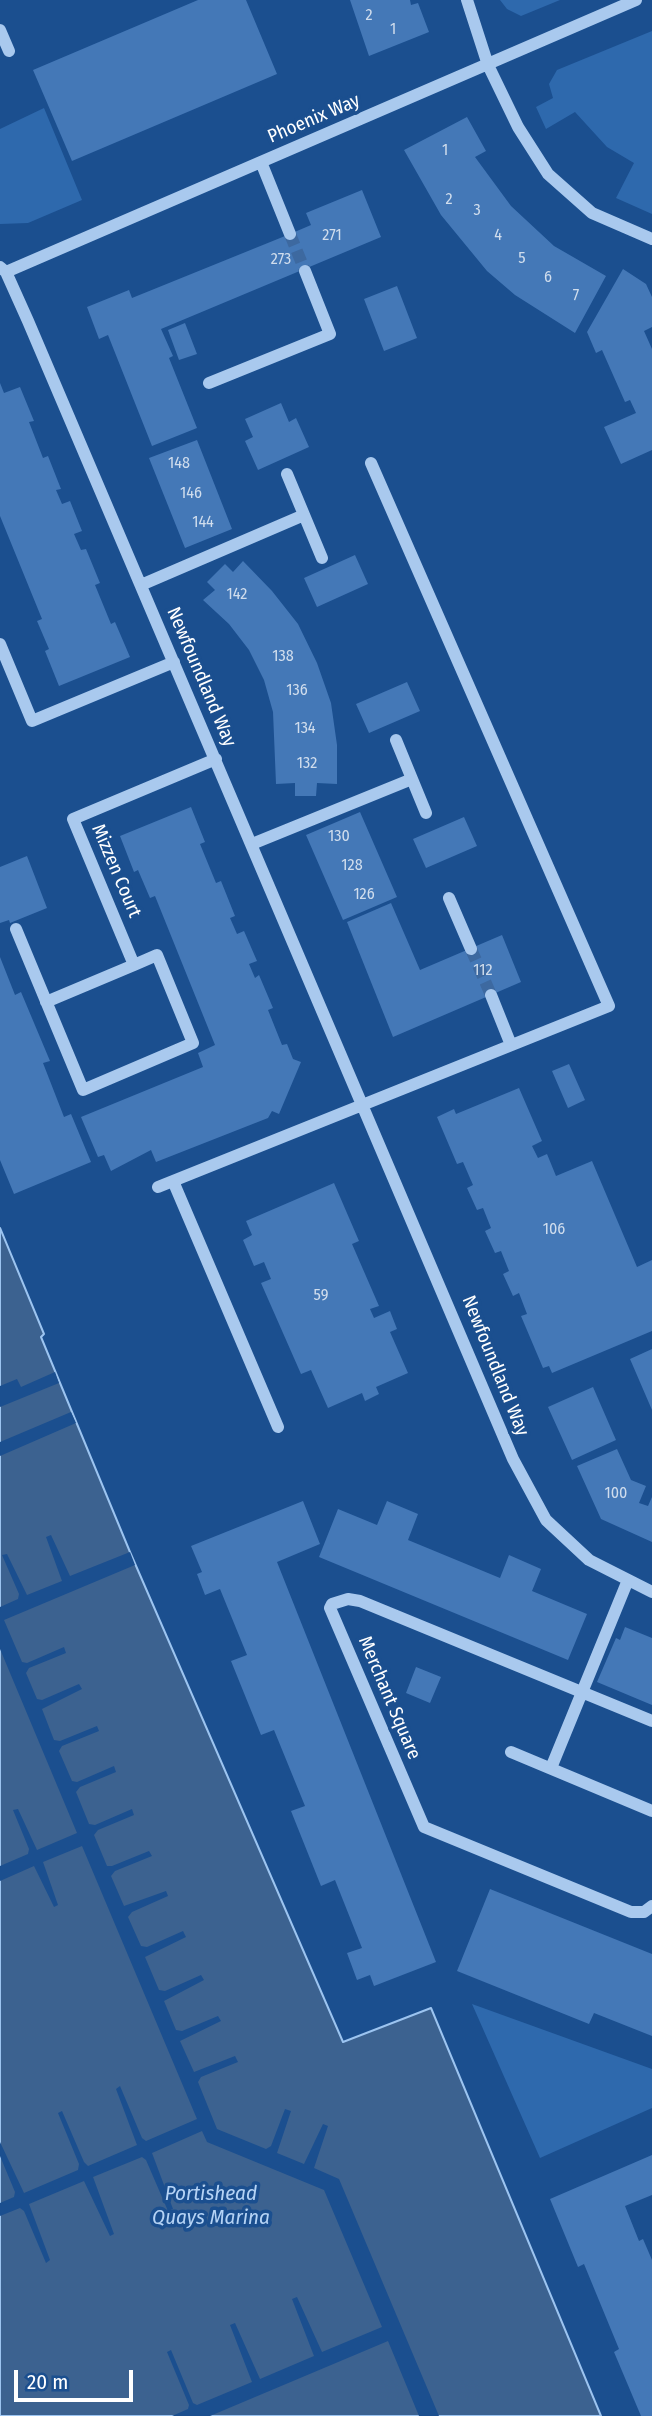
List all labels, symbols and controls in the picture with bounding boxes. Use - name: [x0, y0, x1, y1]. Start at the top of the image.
- house number: 2: [365, 6, 373, 26]
- house number: 1: [390, 20, 396, 40]
- street label: Phoenix Way: [265, 89, 363, 149]
- house number: 1: [442, 141, 448, 161]
- house number: 2: [445, 190, 453, 210]
- house number: 3: [473, 201, 481, 221]
- house number: 271: [322, 226, 342, 246]
- house number: 4: [494, 226, 502, 246]
- house number: 5: [518, 249, 526, 269]
- house number: 273: [271, 250, 291, 270]
- house number: 6: [544, 268, 552, 288]
- house number: 7: [573, 286, 579, 306]
- house number: 148: [168, 454, 190, 474]
- house number: 146: [180, 484, 202, 504]
- house number: 144: [192, 513, 214, 533]
- house number: 142: [227, 585, 247, 605]
- street label: Newfoundland Way: [161, 604, 241, 750]
- house number: 138: [272, 647, 294, 667]
- house number: 136: [286, 681, 308, 701]
- house number: 134: [294, 719, 316, 739]
- house number: 132: [297, 754, 317, 774]
- street label: Mizzen Court: [86, 821, 146, 921]
- house number: 130: [328, 827, 350, 847]
- house number: 128: [341, 856, 363, 876]
- house number: 126: [353, 885, 375, 905]
- house number: 112: [473, 961, 493, 981]
- house number: 106: [543, 1220, 565, 1240]
- house number: 59: [314, 1286, 328, 1306]
- street label: Newfoundland Way: [456, 1293, 534, 1439]
- house number: 100: [605, 1484, 627, 1504]
- street label: Merchant Square: [353, 1633, 425, 1763]
- water label: Portishead Quays Marina: [152, 2181, 270, 2231]
- scale bar: [18, 2356, 136, 2400]
- text: 20 m: [27, 2369, 68, 2395]

